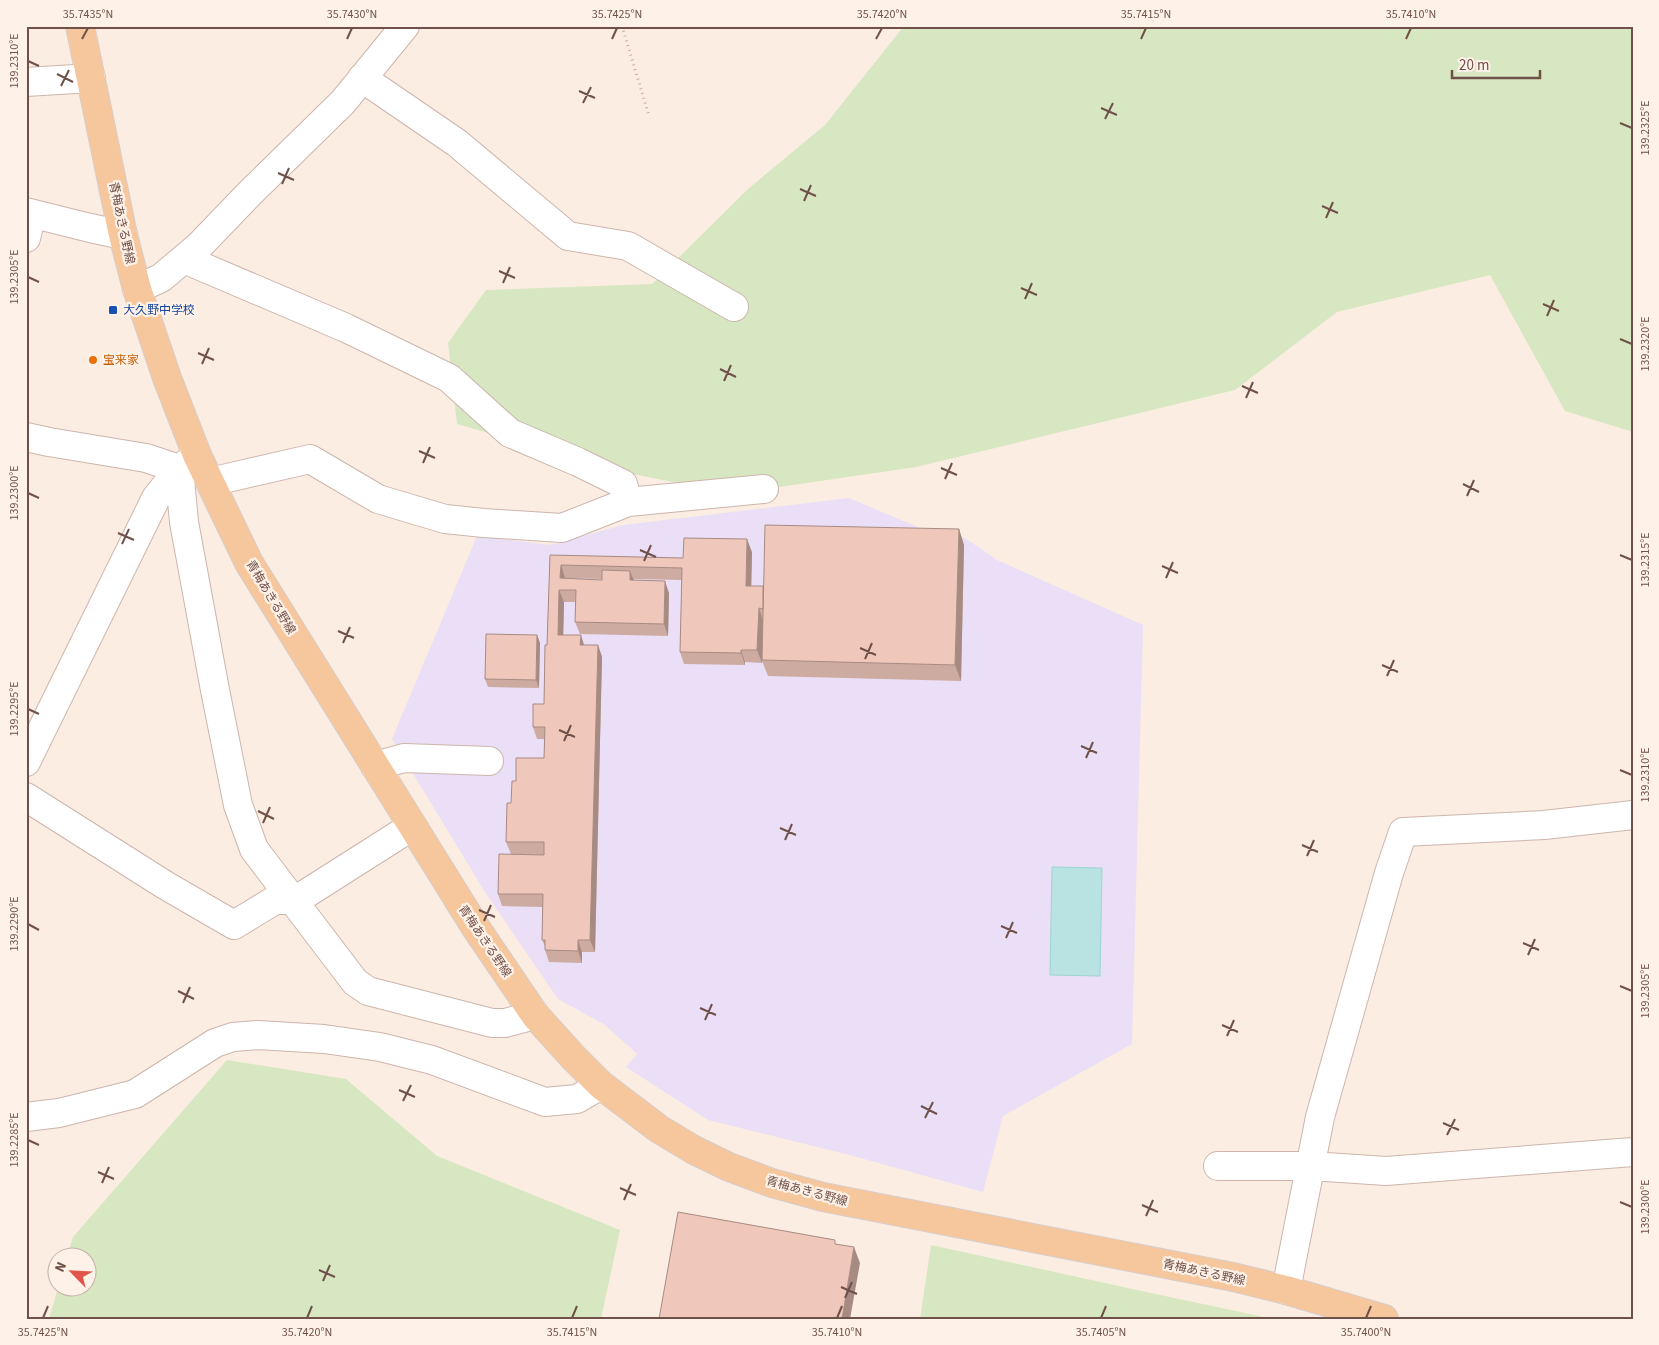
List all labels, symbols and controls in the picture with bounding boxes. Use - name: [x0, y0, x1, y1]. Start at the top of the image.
- text: 35.7435°N: [63, 6, 113, 23]
- text: 35.7430°N: [327, 6, 377, 23]
- text: 35.7425°N: [592, 6, 642, 23]
- text: 35.7420°N: [857, 6, 907, 23]
- text: 35.7415°N: [1121, 6, 1171, 23]
- text: 35.7410°N: [1386, 6, 1436, 23]
- text: 139.2310°E: [6, 33, 23, 89]
- scale bar: [1452, 48, 1539, 80]
- text: 20 m: [1459, 55, 1489, 76]
- text: 139.2325°E: [1637, 100, 1654, 156]
- street label: 青梅あきる野線: [104, 180, 139, 266]
- text: 139.2305°E: [6, 249, 23, 305]
- place label: 大久野中学校: [123, 302, 195, 319]
- marker: 大久野中学校: [107, 304, 119, 316]
- text: 139.2320°E: [1637, 316, 1654, 372]
- place label: 宝来家: [103, 352, 139, 369]
- marker: 宝来家: [87, 354, 99, 366]
- text: 139.2300°E: [6, 465, 23, 521]
- text: 139.2315°E: [1637, 532, 1654, 588]
- street label: 青梅あきる野線: [242, 557, 299, 638]
- text: 139.2295°E: [6, 681, 23, 737]
- text: 139.2310°E: [1637, 747, 1654, 803]
- text: 139.2290°E: [6, 896, 23, 952]
- street label: 青梅あきる野線: [454, 902, 515, 981]
- text: 139.2305°E: [1637, 963, 1654, 1019]
- text: 139.2285°E: [6, 1112, 23, 1168]
- street label: 青梅あきる野線: [764, 1172, 850, 1211]
- text: 139.2300°E: [1637, 1179, 1654, 1235]
- north arrow: [48, 1248, 98, 1298]
- street label: 青梅あきる野線: [1161, 1255, 1247, 1290]
- text: N: [50, 1259, 72, 1275]
- text: 35.7425°N: [18, 1324, 68, 1341]
- text: 35.7420°N: [282, 1324, 332, 1341]
- text: 35.7415°N: [547, 1324, 597, 1341]
- text: 35.7410°N: [812, 1324, 862, 1341]
- text: 35.7405°N: [1076, 1324, 1126, 1341]
- text: 35.7400°N: [1341, 1324, 1391, 1341]

